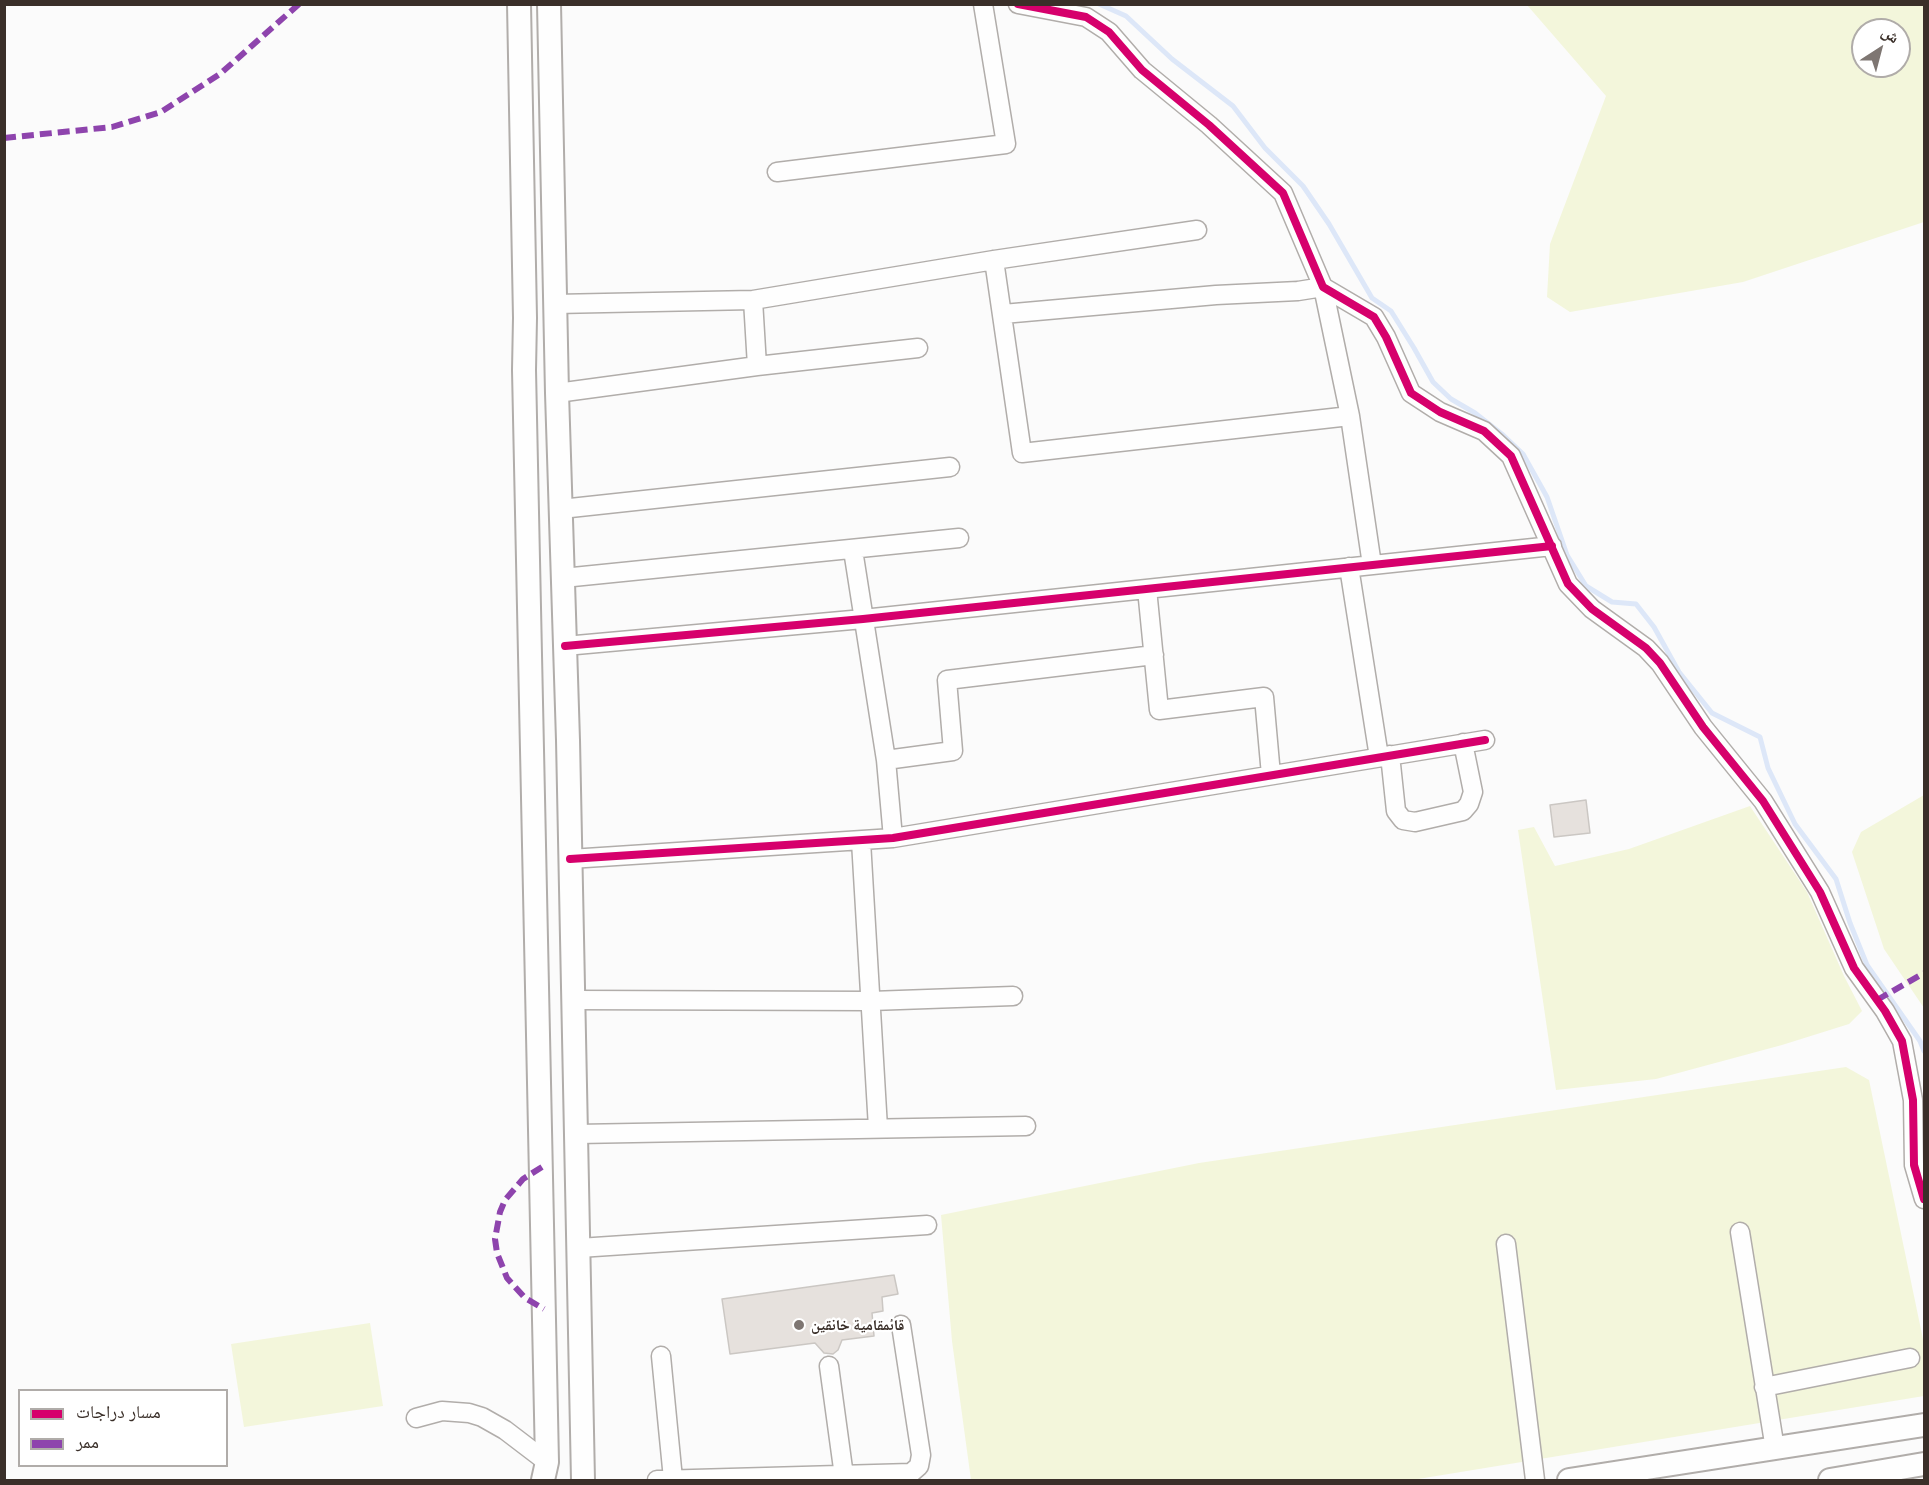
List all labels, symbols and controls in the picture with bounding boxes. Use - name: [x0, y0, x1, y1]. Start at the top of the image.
- north arrow: [1851, 18, 1911, 78]
- text: ش: [1878, 22, 1903, 47]
- place label: قائمقامية خانقين: [811, 1316, 904, 1334]
- marker: قائمقامية خانقين: [792, 1318, 806, 1332]
- legend: [18, 1389, 228, 1467]
- text: مسار دراجات: [76, 1401, 161, 1422]
- text: ممر: [76, 1431, 99, 1452]

